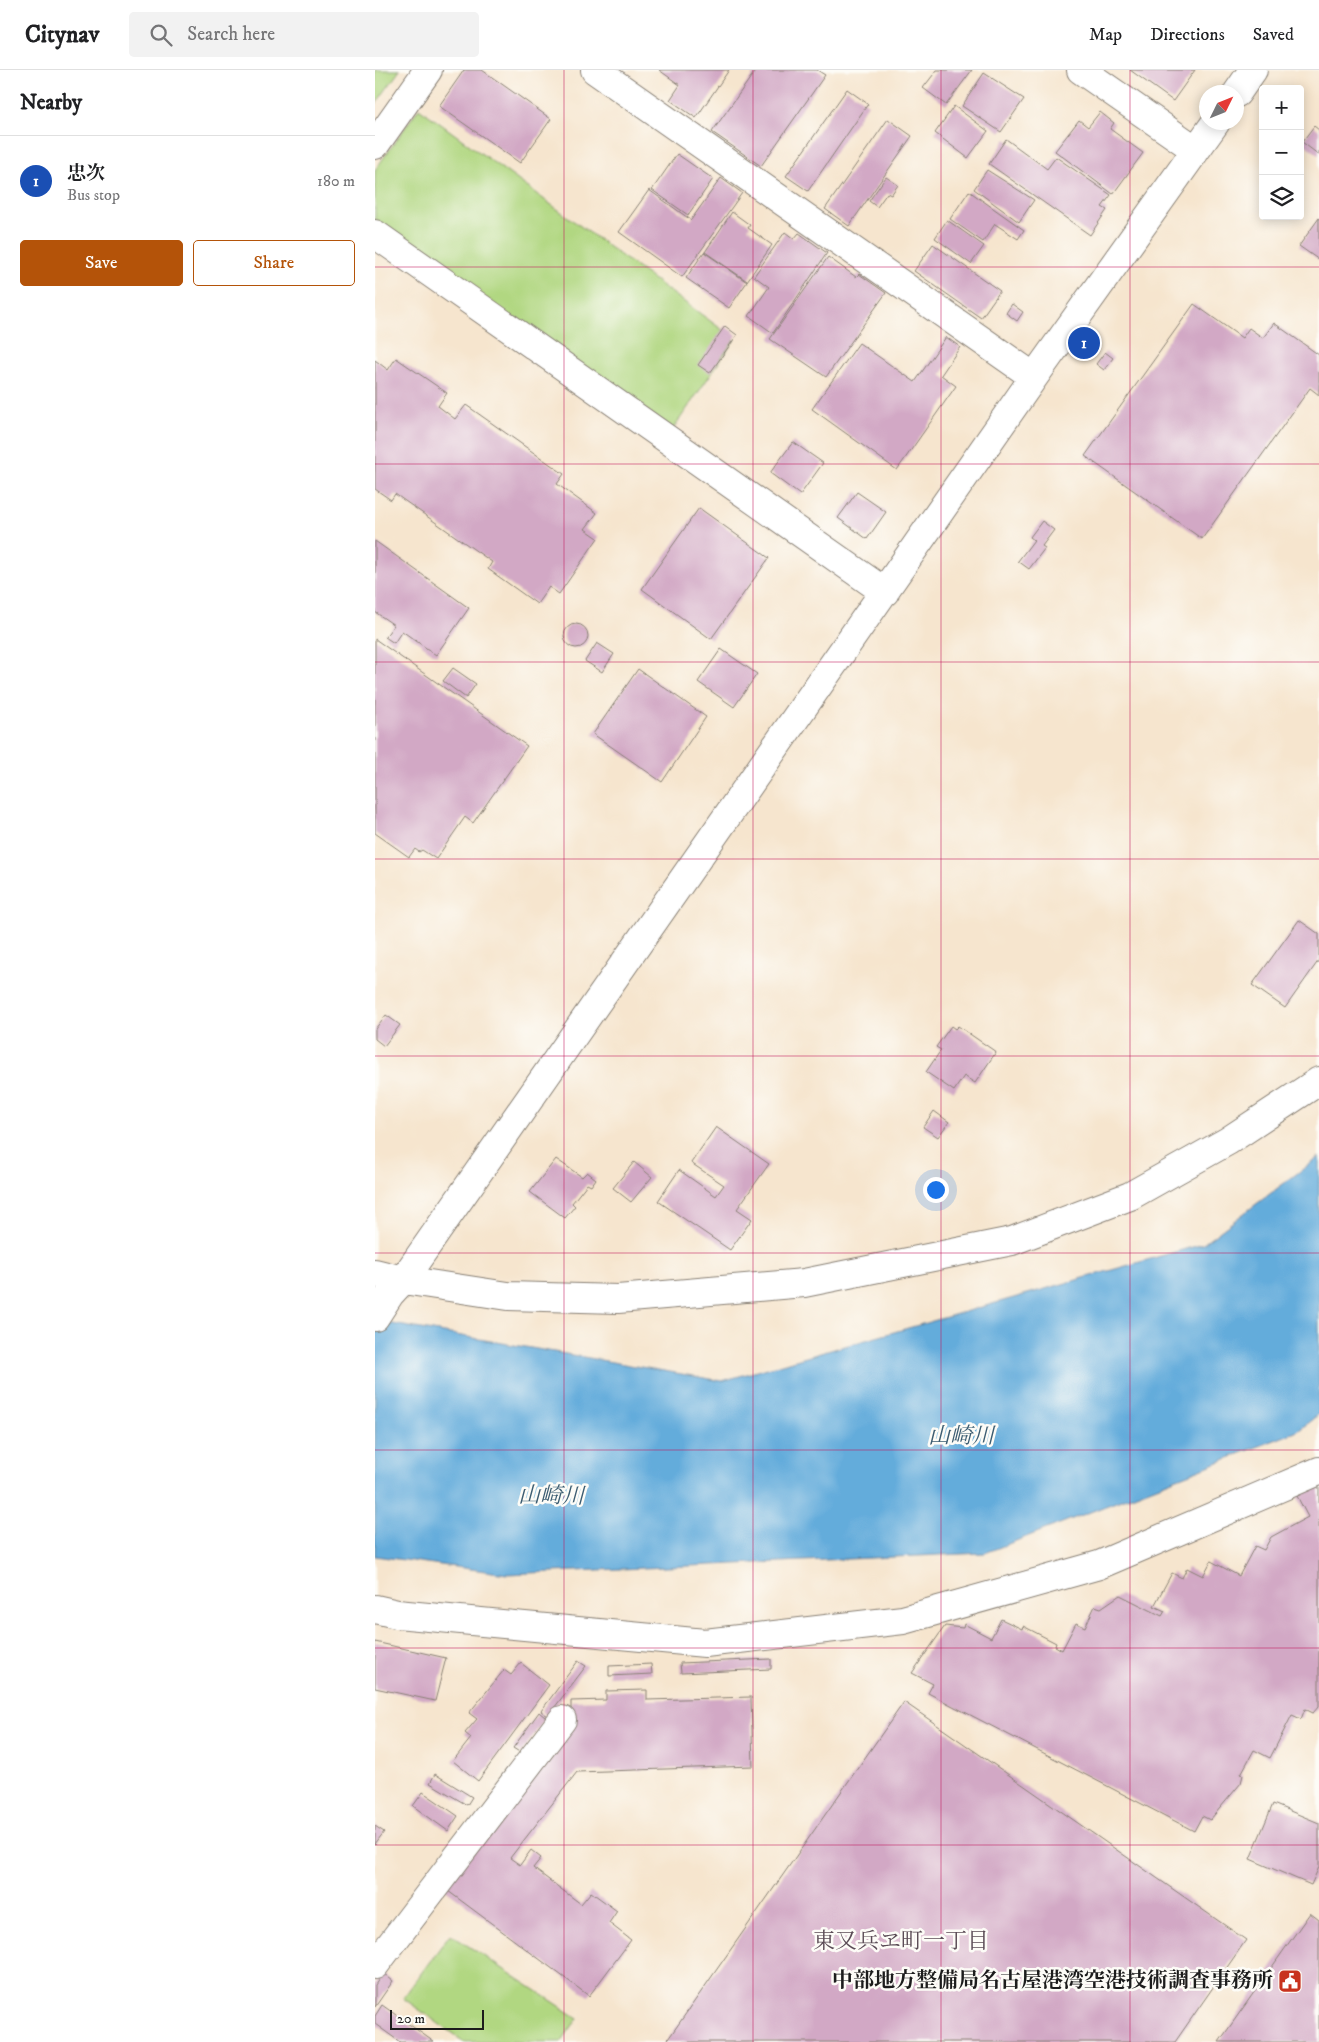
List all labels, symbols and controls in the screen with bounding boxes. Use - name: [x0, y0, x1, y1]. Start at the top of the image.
- search box: [129, 12, 479, 57]
- text: Citynav: [25, 20, 99, 50]
- icon: search: [147, 21, 175, 49]
- text: Search here: [187, 23, 275, 46]
- text: Map: [1089, 24, 1122, 46]
- text: Directions: [1150, 24, 1225, 46]
- text: Saved: [1253, 24, 1294, 46]
- north arrow: [1199, 85, 1244, 130]
- map controls: [1259, 85, 1304, 220]
- button: +: [1259, 85, 1304, 130]
- text: Nearby: [20, 90, 82, 116]
- button: −: [1259, 130, 1304, 175]
- text: 忠次: [67, 162, 105, 185]
- text: 1: [33, 171, 39, 191]
- text: 180 m: [317, 171, 355, 191]
- button: layers: [1259, 175, 1304, 220]
- text: Bus stop: [67, 185, 120, 205]
- button: Save: [20, 240, 183, 286]
- button: Share: [193, 240, 355, 286]
- pin: 1: [1068, 324, 1100, 362]
- your location: [923, 1177, 949, 1203]
- water label: 山崎川: [928, 1423, 996, 1450]
- water label: 山崎川: [518, 1482, 586, 1510]
- district label: 東又兵ヱ町一丁目: [813, 1928, 989, 1955]
- place label: 中部地方整備局名古屋港湾空港技術調査事務所: [832, 1968, 1273, 1994]
- public building icon: 中部地方整備局名古屋港湾空港技術調査事務所: [1277, 1968, 1303, 1994]
- scale bar: [390, 2007, 484, 2030]
- text: 20 m: [397, 2010, 425, 2028]

